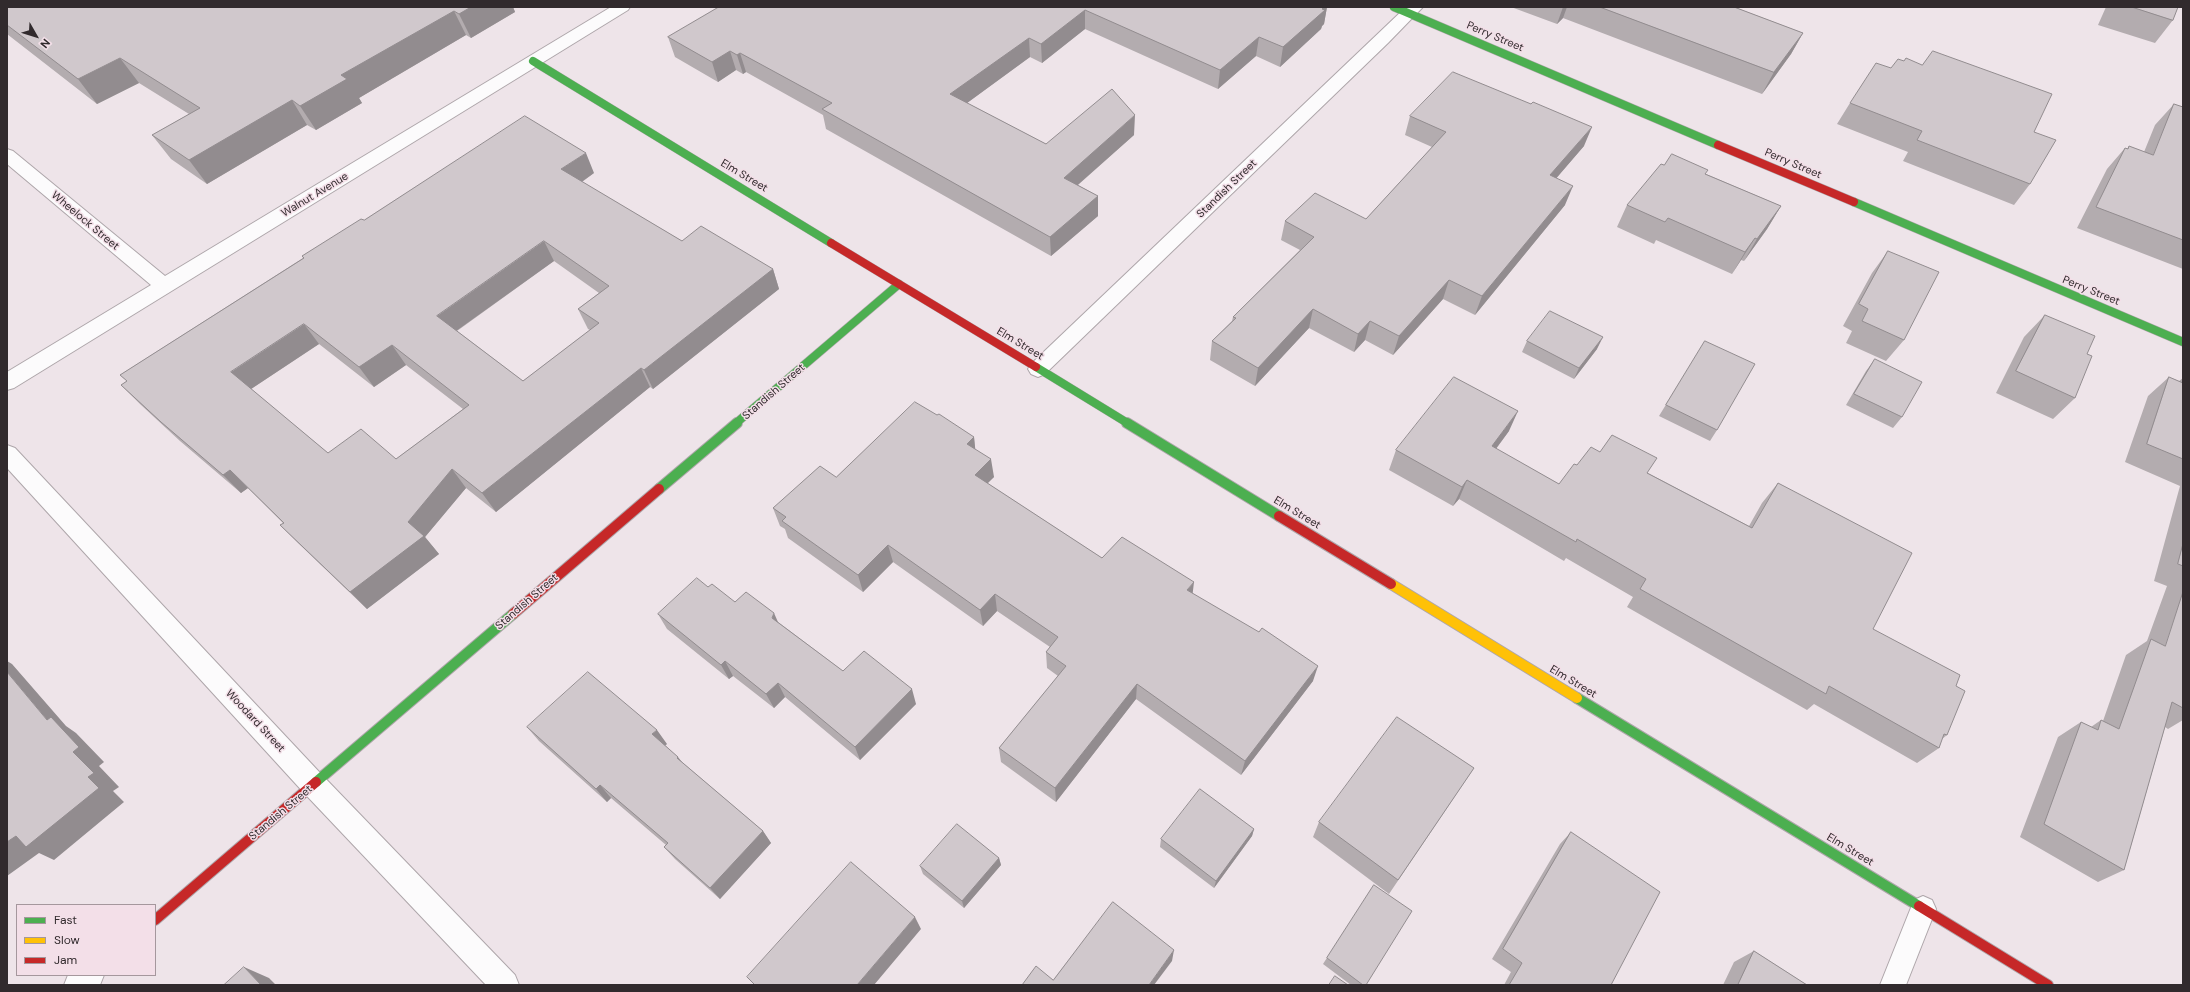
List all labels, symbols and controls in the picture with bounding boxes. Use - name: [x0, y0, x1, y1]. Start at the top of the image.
- north arrow: [16, 16, 56, 56]
- street label: Perry Street: [1464, 19, 1526, 55]
- text: N: [37, 36, 53, 51]
- street label: Perry Street: [1762, 146, 1824, 182]
- street label: Elm Street: [718, 157, 770, 195]
- street label: Standish Street: [1194, 157, 1260, 221]
- street label: Walnut Avenue: [279, 170, 351, 220]
- street label: Wheelock Street: [48, 189, 122, 253]
- street label: Perry Street: [2060, 274, 2122, 308]
- street label: Elm Street: [994, 325, 1046, 363]
- street label: Standish Street: [740, 361, 808, 423]
- street label: Elm Street: [1271, 494, 1323, 532]
- street label: Standish Street: [493, 571, 561, 633]
- street label: Elm Street: [1547, 663, 1599, 701]
- street label: Woodard Street: [223, 687, 287, 755]
- street label: Standish Street: [247, 783, 315, 843]
- street label: Elm Street: [1824, 831, 1876, 869]
- legend: [16, 904, 156, 976]
- text: Fast: [54, 912, 77, 928]
- text: Slow: [54, 932, 80, 948]
- text: Jam: [54, 952, 77, 968]

